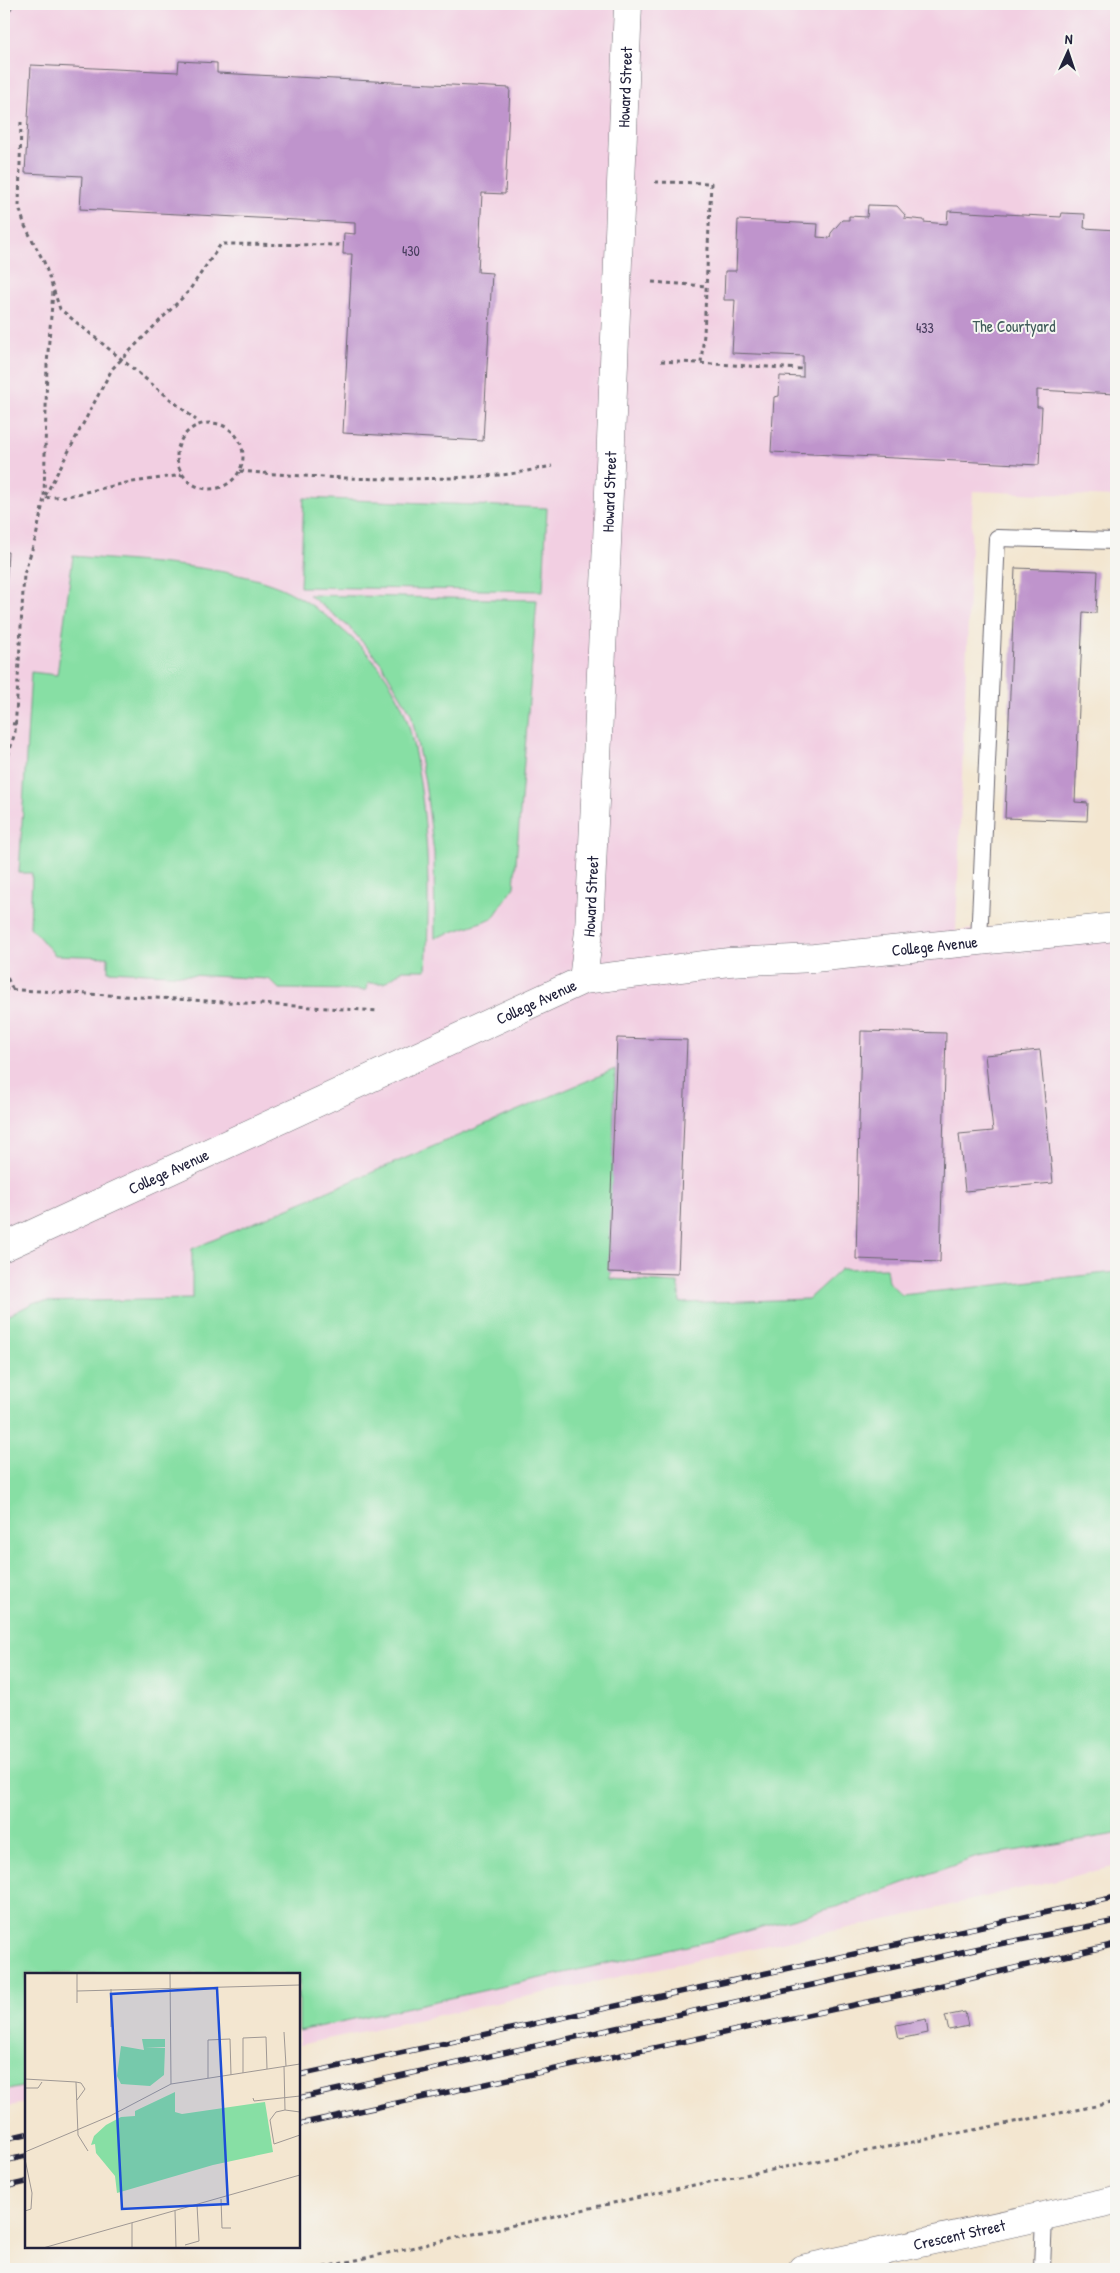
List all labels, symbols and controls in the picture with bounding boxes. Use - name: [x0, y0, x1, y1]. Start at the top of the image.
- north arrow: [1042, 28, 1092, 78]
- text: N: [1064, 29, 1073, 48]
- street label: Howard Street: [612, 46, 637, 128]
- house number: 430: [402, 241, 420, 260]
- park label: The Courtyard: [973, 315, 1055, 337]
- house number: 433: [916, 318, 934, 337]
- street label: Howard Street: [596, 450, 622, 533]
- street label: Howard Street: [577, 855, 603, 938]
- street label: College Avenue: [891, 930, 979, 961]
- street label: College Avenue: [492, 973, 581, 1030]
- street label: College Avenue: [125, 1143, 213, 1199]
- inset map: [25, 1973, 300, 2248]
- street label: Crescent Street: [911, 2214, 1008, 2255]

